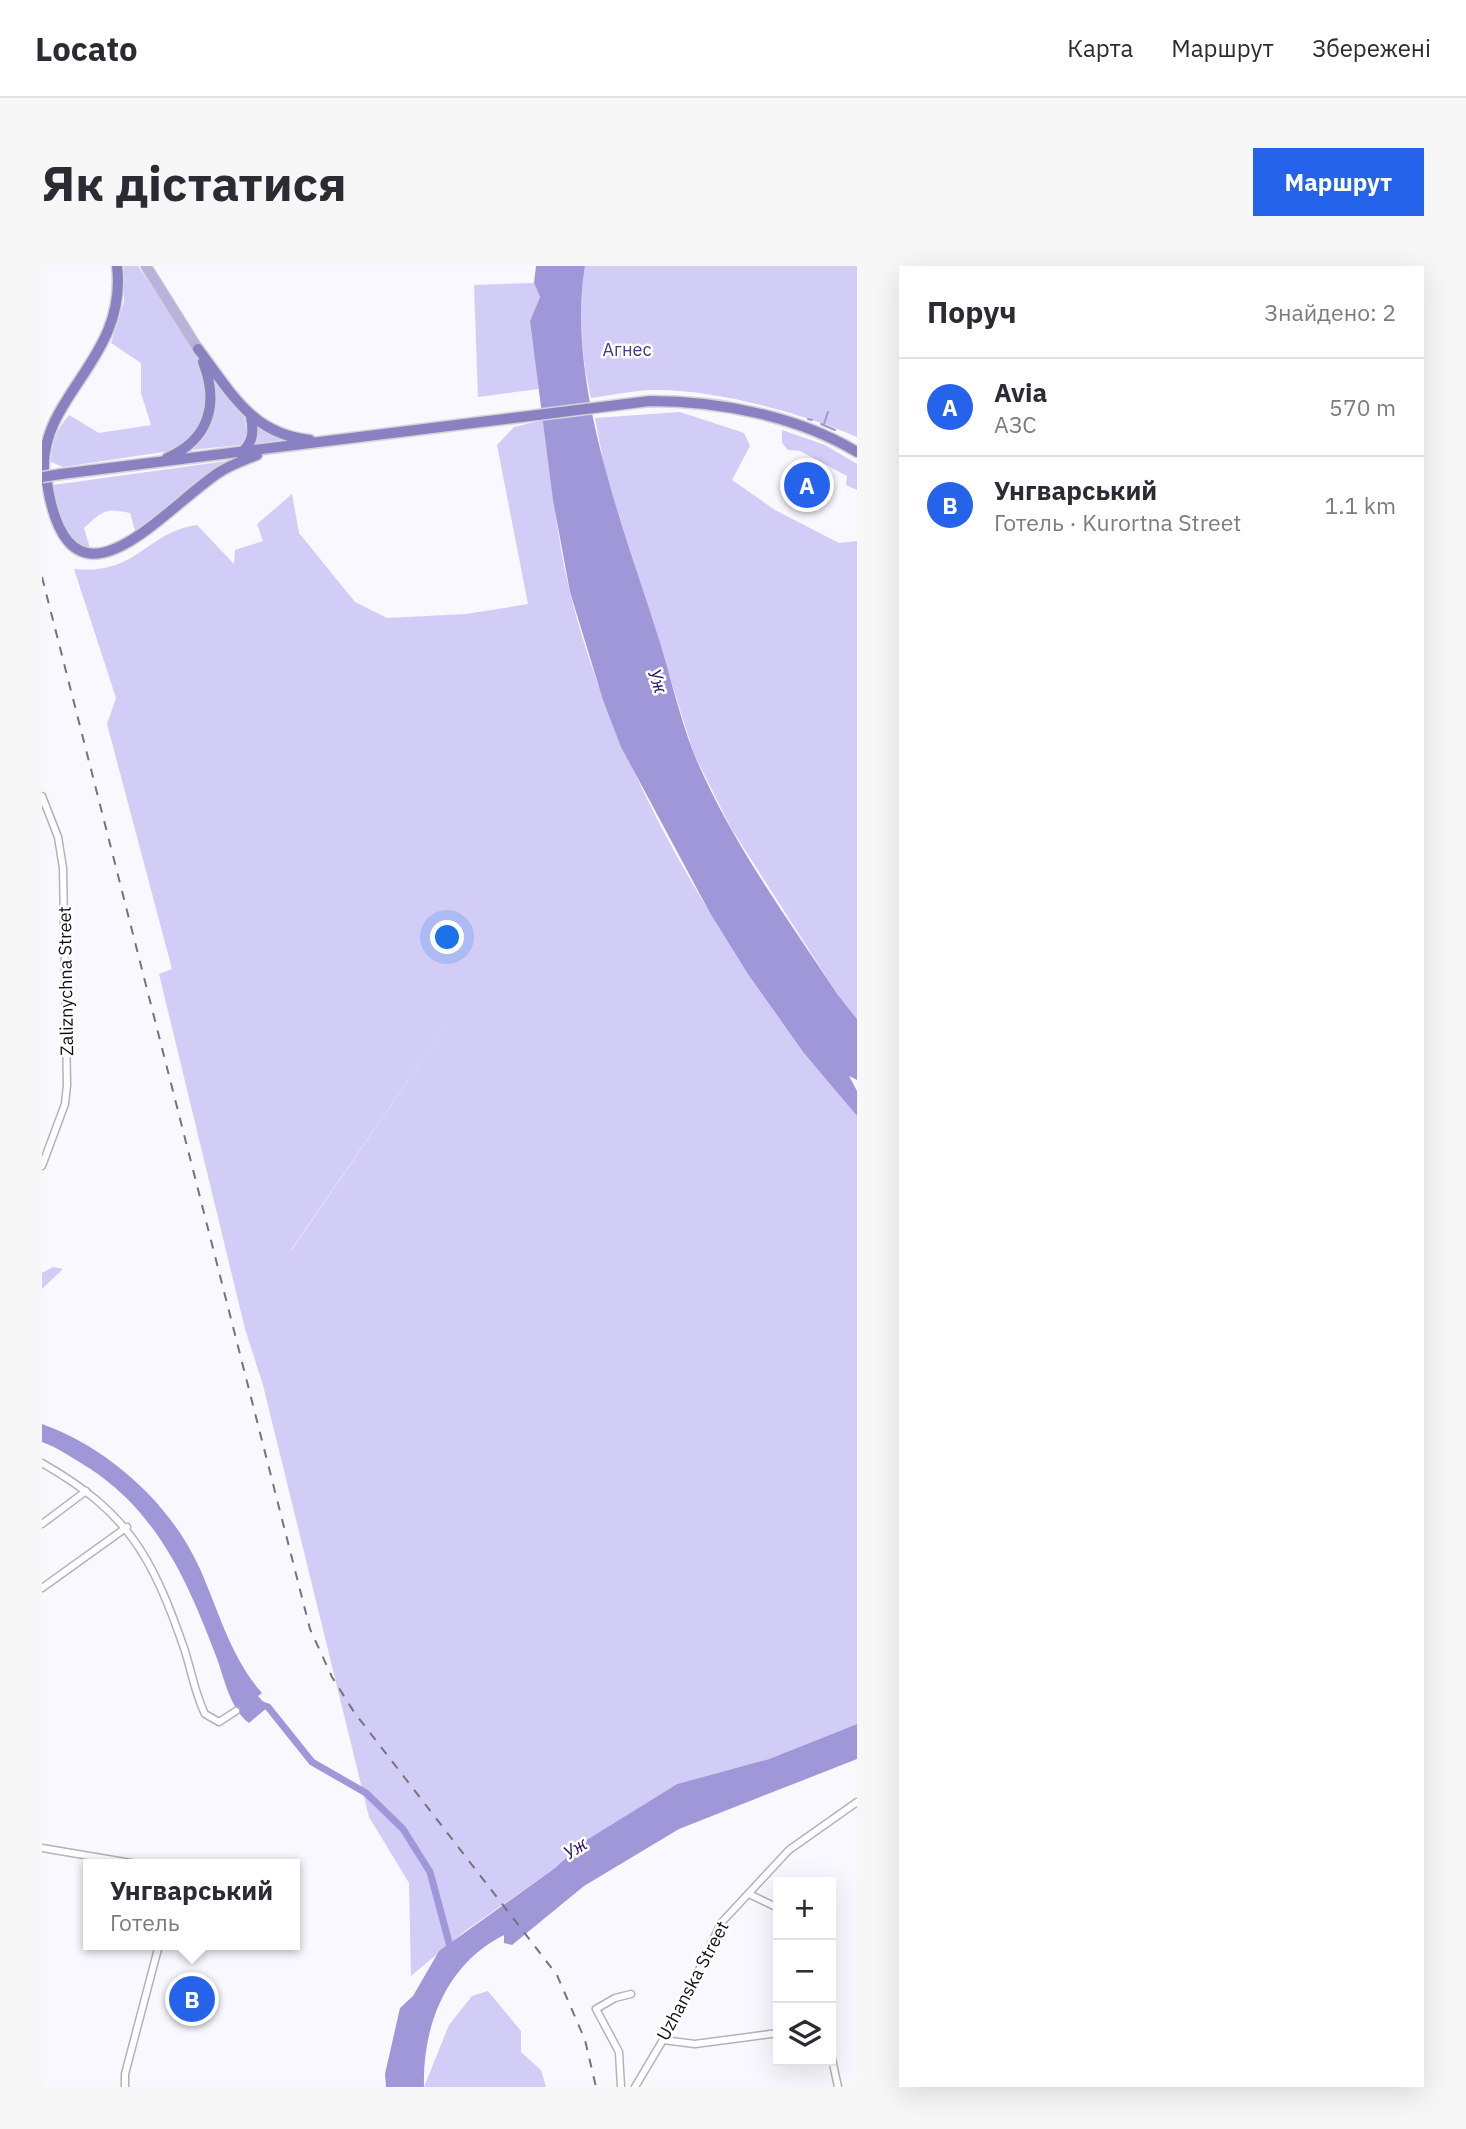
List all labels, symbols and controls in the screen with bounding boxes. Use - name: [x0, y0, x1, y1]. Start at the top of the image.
- text: Locato: [35, 27, 138, 70]
- text: Карта: [1067, 32, 1133, 64]
- text: Маршрут: [1171, 32, 1274, 64]
- text: Збережені: [1312, 32, 1431, 64]
- button: Маршрут: [1253, 148, 1424, 216]
- text: Як дістатися: [42, 151, 347, 214]
- text: Поруч: [927, 292, 1017, 331]
- text: Знайдено: 2: [1264, 297, 1396, 327]
- park label: Агнес: [603, 338, 651, 361]
- text: Avia: [994, 375, 1047, 409]
- text: A: [942, 392, 958, 422]
- text: 570 m: [1329, 392, 1396, 422]
- text: АЗС: [994, 409, 1037, 439]
- pin: A: [784, 459, 830, 511]
- text: Унгварський: [994, 473, 1157, 507]
- text: B: [942, 490, 958, 520]
- text: 1.1 km: [1325, 490, 1396, 520]
- text: Готель · Kurortna Street: [994, 507, 1241, 537]
- water label: Уж: [643, 666, 674, 697]
- street label: Zaliznychna Street: [53, 906, 78, 1056]
- your location: [430, 920, 464, 954]
- water label: Уж: [558, 1831, 592, 1865]
- popup: [83, 1859, 300, 1950]
- text: Унгварський: [110, 1873, 273, 1907]
- map controls: [773, 1877, 836, 2066]
- button: +: [773, 1877, 836, 1940]
- text: Готель: [110, 1907, 180, 1937]
- street label: Uzhanska Street: [651, 1917, 734, 2044]
- button: −: [773, 1940, 836, 2003]
- pin: B: [169, 1973, 215, 2025]
- button: layers: [773, 2003, 836, 2066]

